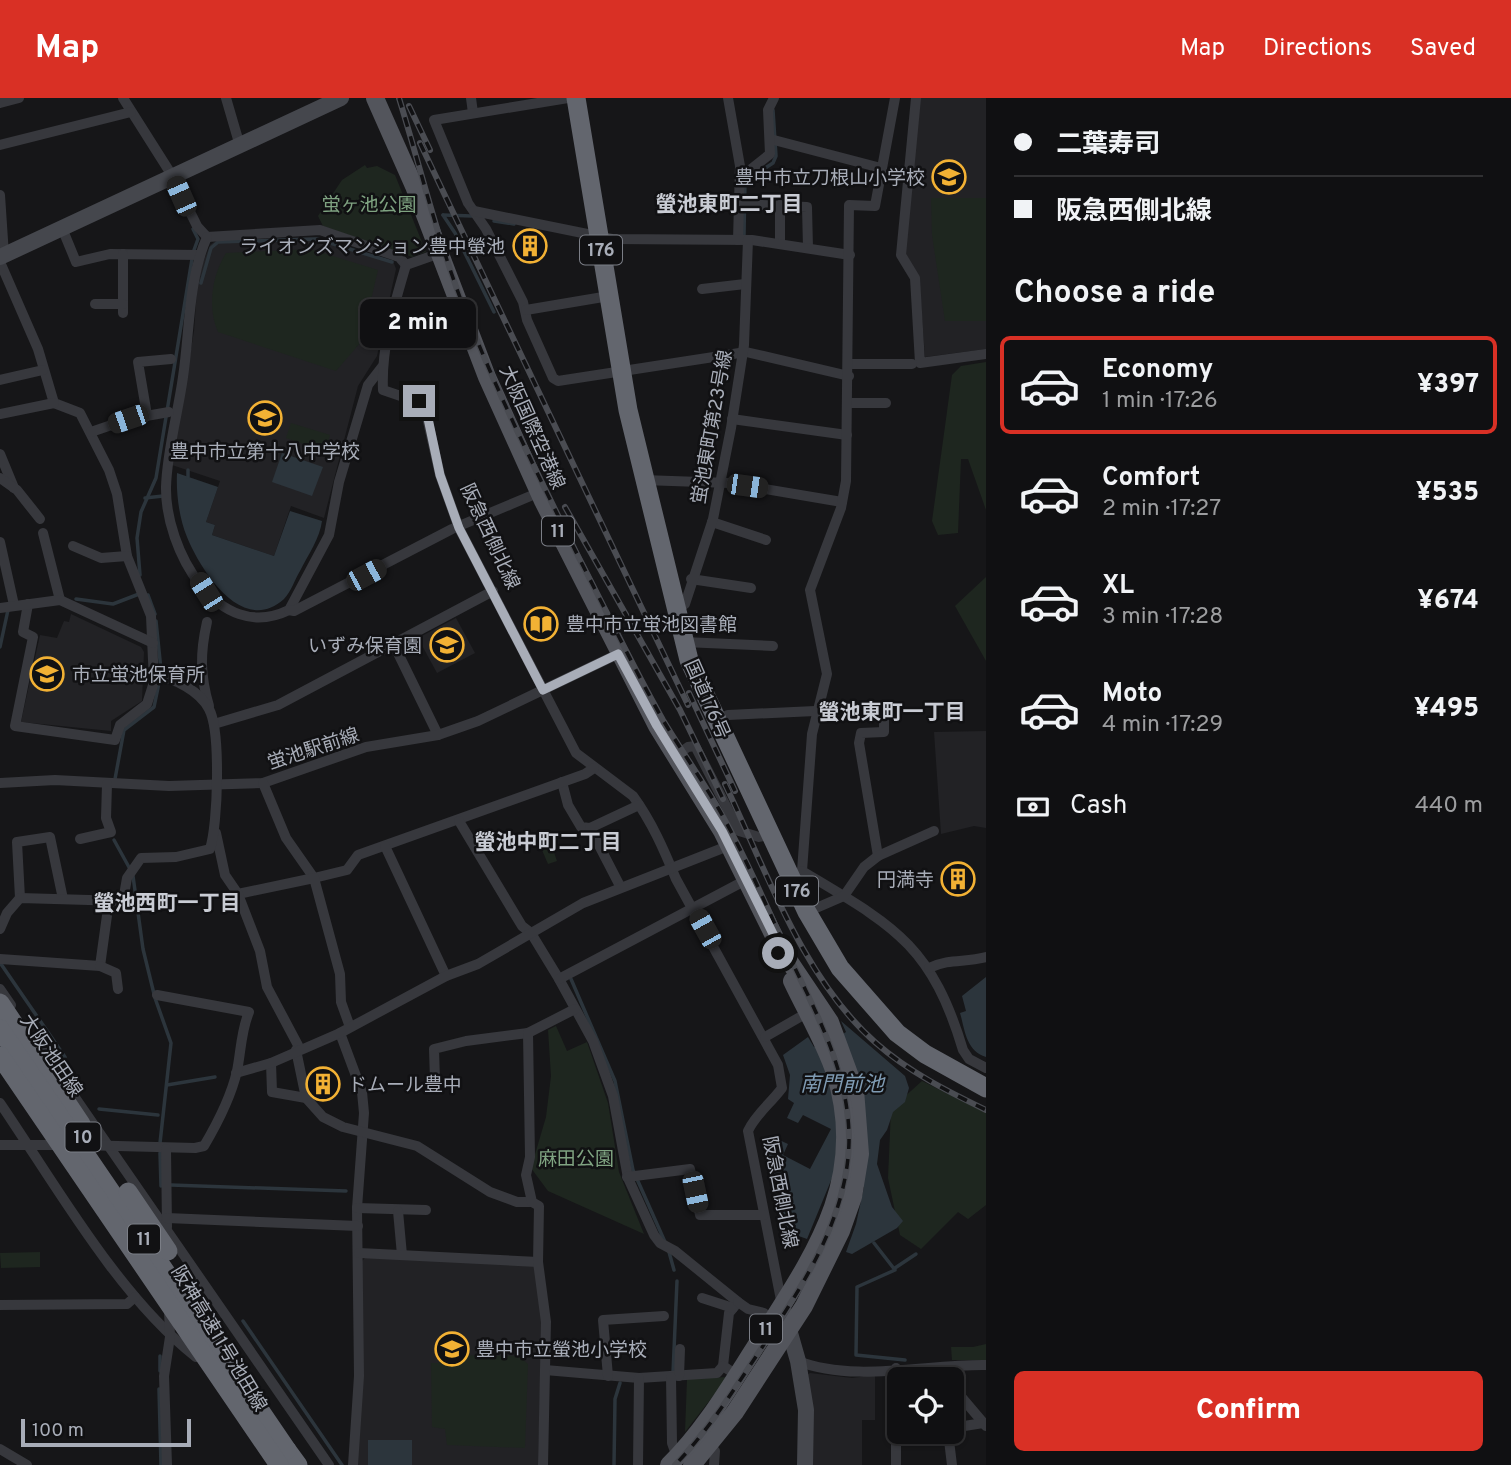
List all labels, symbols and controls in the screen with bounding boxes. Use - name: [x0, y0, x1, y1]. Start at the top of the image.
- text: Map: [35, 28, 99, 70]
- text: Map: [1180, 34, 1225, 64]
- text: Directions: [1263, 34, 1372, 64]
- text: Saved: [1410, 34, 1476, 64]
- text: 二葉寿司: [1056, 129, 1160, 162]
- school or university icon: 豊中市立刀根山小学校: [930, 158, 968, 196]
- place label: 豊中市立刀根山小学校: [735, 167, 925, 191]
- car: [163, 173, 200, 219]
- district label: 螢池東町二丁目: [656, 192, 803, 219]
- park label: 蛍ヶ池公園: [321, 194, 417, 218]
- text: 阪急西側北線: [1056, 196, 1212, 229]
- building icon: ライオンズマンション豊中螢池: [511, 227, 549, 265]
- place label: ライオンズマンション豊中螢池: [239, 236, 505, 260]
- road number: 176: [580, 236, 622, 265]
- text: Choose a ride: [1014, 274, 1215, 314]
- callout: 2 min: [361, 300, 477, 348]
- text: 2 min: [388, 309, 448, 338]
- street label: 蛍池東町第23号線: [688, 348, 738, 506]
- icon: car: [1018, 354, 1081, 417]
- text: Economy: [1102, 354, 1213, 387]
- street label: 大阪国際空港線: [493, 362, 569, 493]
- text: ¥397: [1417, 369, 1479, 402]
- route end: [403, 385, 435, 417]
- text: 1 min · 17:26: [1102, 387, 1218, 416]
- school or university icon: 豊中市立第十八中学校: [246, 399, 284, 437]
- car: [105, 402, 152, 436]
- place label: 豊中市立第十八中学校: [170, 441, 360, 465]
- icon: car: [1018, 462, 1081, 525]
- text: Comfort: [1102, 462, 1200, 495]
- car: [725, 473, 770, 499]
- text: ¥535: [1416, 477, 1479, 510]
- street label: 阪急西側北線: [454, 480, 524, 594]
- text: 2 min · 17:27: [1102, 495, 1221, 524]
- road number: 11: [542, 516, 574, 545]
- car: [343, 556, 390, 594]
- car: [186, 569, 227, 615]
- icon: car: [1018, 570, 1081, 633]
- text: XL: [1102, 570, 1134, 603]
- text: ¥674: [1418, 585, 1479, 618]
- text: 3 min · 17:28: [1102, 603, 1223, 632]
- library icon: 豊中市立蛍池図書館: [522, 605, 560, 643]
- place label: 豊中市立蛍池図書館: [566, 614, 737, 638]
- school or university icon: いずみ保育園: [428, 626, 466, 664]
- place label: いずみ保育園: [308, 635, 422, 659]
- school or university icon: 市立蛍池保育所: [28, 655, 66, 693]
- street label: 国道176号: [678, 656, 734, 743]
- place label: 市立蛍池保育所: [72, 664, 205, 688]
- icon: car: [1018, 678, 1081, 741]
- text: Moto: [1102, 678, 1162, 711]
- text: ¥495: [1414, 693, 1479, 726]
- district label: 螢池東町一丁目: [819, 700, 966, 727]
- text: 4 min · 17:29: [1102, 711, 1223, 740]
- street label: 蛍池駅前線: [265, 724, 363, 776]
- icon: cash: [1014, 788, 1052, 826]
- text: Cash: [1070, 790, 1127, 823]
- text: 440 m: [1415, 792, 1483, 821]
- district label: 螢池中町二丁目: [475, 830, 622, 857]
- building icon: 円満寺: [939, 860, 977, 898]
- place label: 円満寺: [877, 869, 934, 893]
- road number: 176: [776, 876, 818, 906]
- district label: 螢池西町一丁目: [94, 891, 241, 918]
- car: [686, 906, 725, 952]
- route start: [762, 937, 794, 969]
- street label: 大阪池田線: [14, 1010, 87, 1102]
- building icon: ドムール豊中: [304, 1065, 342, 1103]
- water label: 南門前池: [800, 1072, 886, 1099]
- place label: ドムール豊中: [348, 1074, 462, 1098]
- road number: 10: [66, 1122, 100, 1152]
- street label: 阪急西側北線: [756, 1134, 802, 1251]
- park label: 麻田公園: [538, 1148, 614, 1172]
- car: [681, 1169, 710, 1215]
- road number: 11: [128, 1224, 160, 1254]
- street label: 阪神高速11号池田線: [165, 1262, 271, 1416]
- road number: 11: [750, 1314, 782, 1344]
- school or university icon: 豊中市立螢池小学校: [433, 1330, 471, 1368]
- place label: 豊中市立螢池小学校: [476, 1339, 647, 1363]
- map controls: [887, 1367, 964, 1444]
- button: locate: [887, 1367, 964, 1444]
- button: Confirm: [1014, 1371, 1483, 1451]
- scale bar: [21, 1416, 191, 1448]
- text: 100 m: [32, 1419, 84, 1443]

